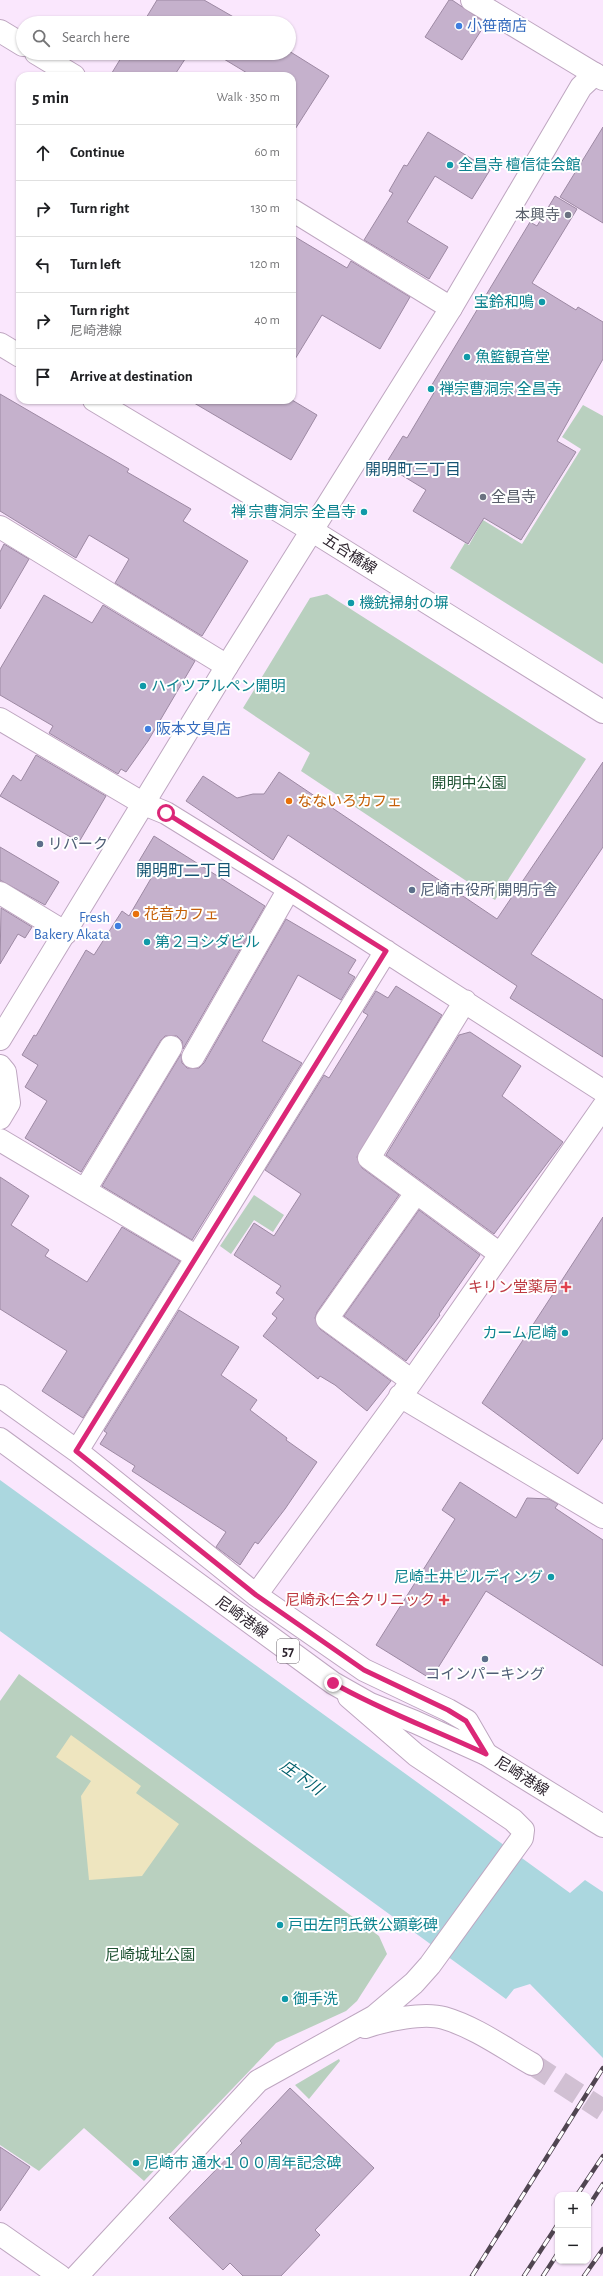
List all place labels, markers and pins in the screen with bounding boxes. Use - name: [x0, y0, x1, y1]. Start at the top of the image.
- place label: 小笹商店: [467, 18, 527, 34]
- marker: 小笹商店: [454, 21, 464, 31]
- place label: 全昌寺 檀信徒会館: [458, 157, 580, 173]
- marker: 全昌寺 檀信徒会館: [445, 160, 455, 170]
- place label: 本興寺: [515, 207, 560, 223]
- marker: 本興寺: [563, 210, 573, 220]
- place label: 宝鈴和鳴: [474, 294, 534, 310]
- marker: 宝鈴和鳴: [537, 297, 547, 307]
- place label: 魚籃観音堂: [475, 348, 550, 365]
- marker: 魚籃観音堂: [462, 352, 472, 362]
- place label: 禅宗曹洞宗 全昌寺: [439, 381, 561, 397]
- marker: 禅宗曹洞宗 全昌寺: [426, 384, 436, 394]
- place label: 全昌寺: [491, 489, 536, 505]
- marker: 全昌寺: [478, 492, 488, 502]
- place label: 禅 宗曹洞宗 全昌寺: [231, 504, 356, 520]
- marker: 禅 宗曹洞宗 全昌寺: [359, 507, 369, 517]
- place label: 機銃掃射の塀: [359, 594, 449, 611]
- marker: 機銃掃射の塀: [346, 598, 356, 608]
- place label: ハイツアルペン開明: [151, 679, 286, 694]
- marker: ハイツアルペン開明: [138, 681, 148, 691]
- place label: 阪本文具店: [156, 721, 231, 737]
- marker: 阪本文具店: [143, 724, 153, 734]
- place label: なないろカフェ: [297, 794, 402, 809]
- marker: なないろカフェ: [284, 796, 294, 806]
- place label: リパーク: [48, 836, 108, 852]
- marker: リパーク: [35, 839, 45, 849]
- place label: 尼崎市役所 開明庁舎: [420, 882, 557, 898]
- marker: 尼崎市役所 開明庁舎: [407, 885, 417, 895]
- place label: 花音カフェ: [144, 906, 219, 922]
- marker: 花音カフェ: [131, 909, 141, 919]
- place label: Fresh Bakery Akata: [34, 910, 110, 942]
- marker: Fresh Bakery Akata: [113, 921, 123, 931]
- place label: 第２ヨシダビル: [155, 934, 260, 950]
- marker: 第２ヨシダビル: [142, 937, 152, 947]
- place label: キリン堂薬局: [468, 1279, 558, 1295]
- marker: キリン堂薬局: [561, 1282, 571, 1292]
- place label: カーム尼崎: [482, 1325, 557, 1341]
- marker: カーム尼崎: [560, 1328, 570, 1338]
- place label: 尼崎土井ビルディング: [394, 1568, 543, 1585]
- marker: 尼崎土井ビルディング: [546, 1572, 556, 1582]
- place label: 尼崎永仁会クリニック: [285, 1592, 435, 1608]
- marker: 尼崎永仁会クリニック: [438, 1594, 450, 1606]
- marker: コインパーキング: [480, 1654, 490, 1664]
- place label: コインパーキング: [425, 1666, 545, 1682]
- place label: 戸田左門氏鉄公顕彰碑: [288, 1917, 438, 1933]
- marker: 戸田左門氏鉄公顕彰碑: [275, 1920, 285, 1930]
- place label: 御手洗: [293, 1991, 338, 2007]
- marker: 御手洗: [280, 1994, 290, 2004]
- place label: 尼崎市 通水１００周年記念碑: [144, 2155, 341, 2171]
- marker: 尼崎市 通水１００周年記念碑: [131, 2158, 141, 2168]

